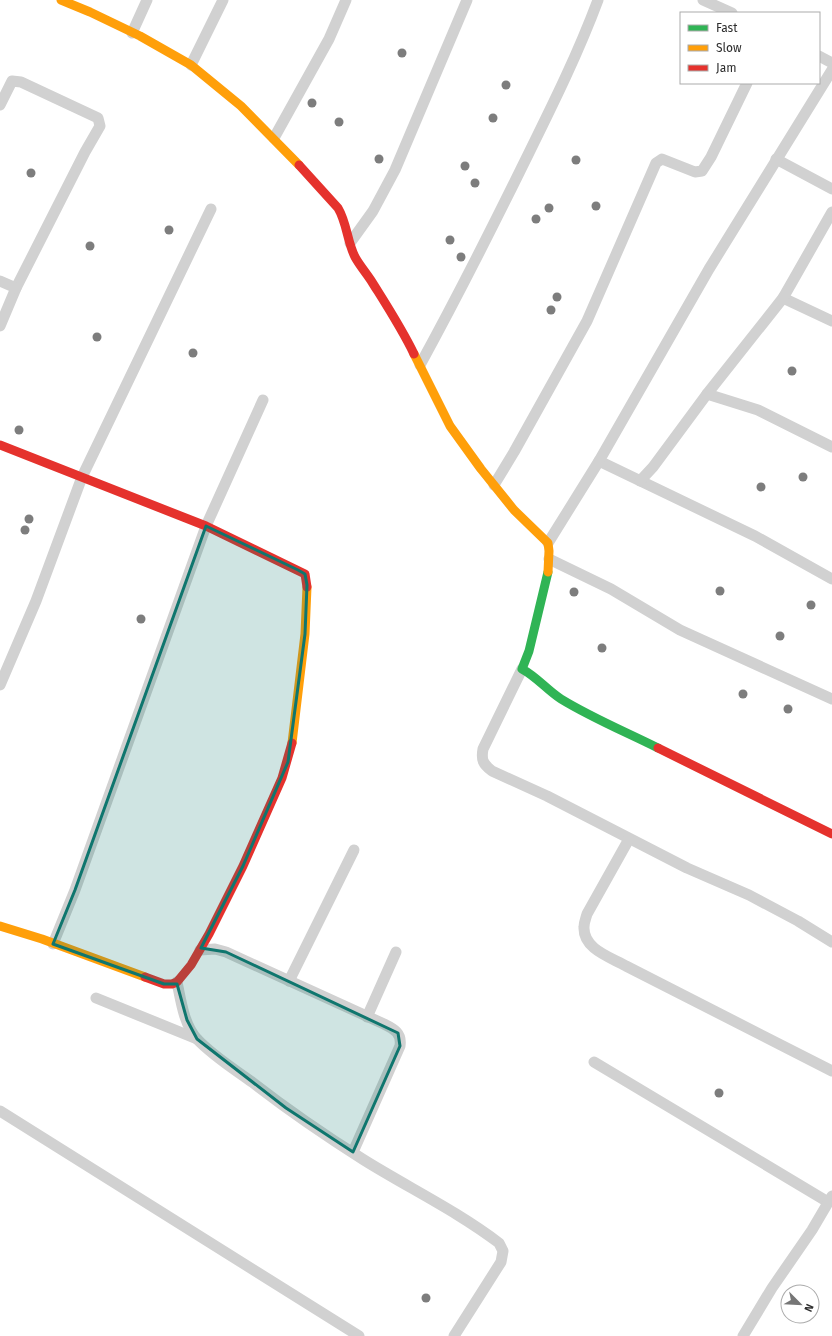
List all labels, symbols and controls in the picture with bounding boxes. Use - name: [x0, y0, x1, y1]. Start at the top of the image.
- legend: [680, 12, 820, 84]
- text: Fast: [716, 21, 738, 35]
- text: Slow: [716, 41, 742, 55]
- text: Jam: [716, 61, 736, 75]
- north arrow: [780, 1284, 820, 1324]
- text: N: [801, 1302, 816, 1314]

